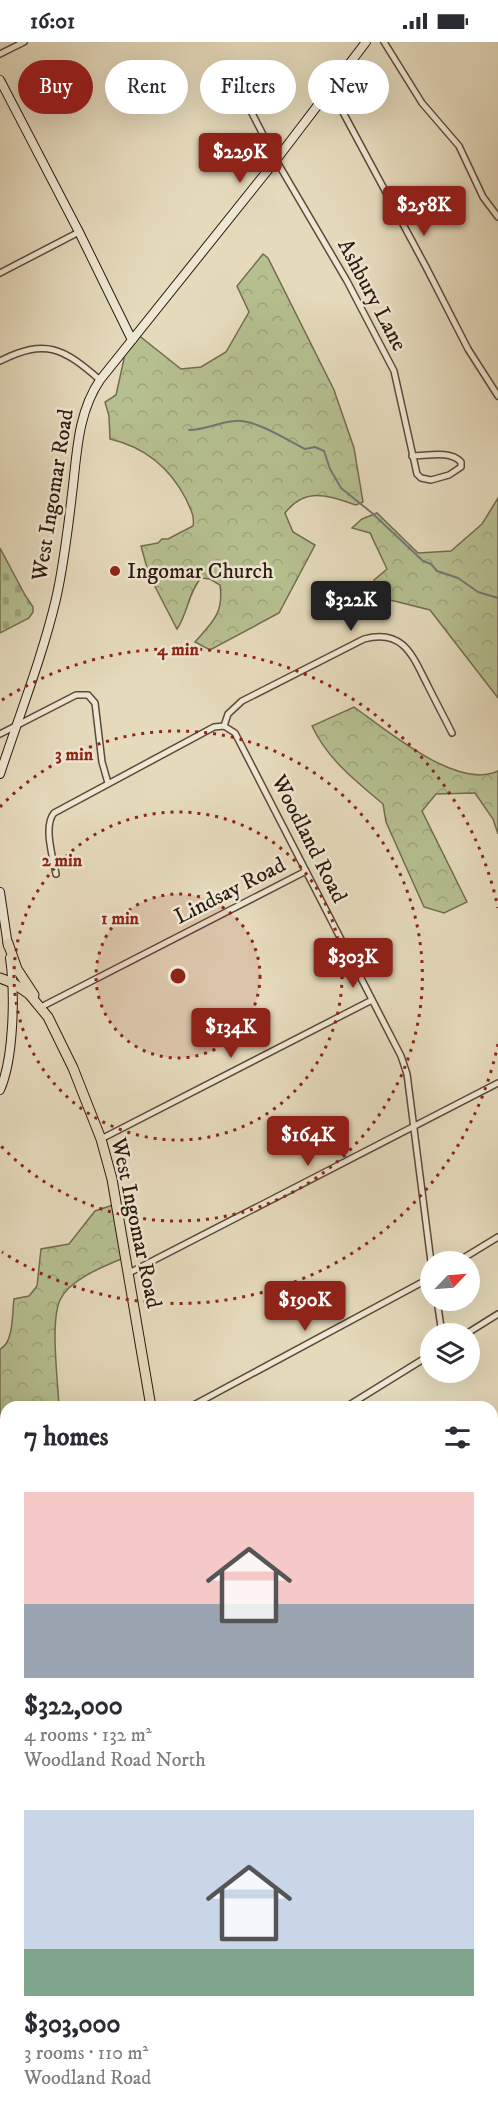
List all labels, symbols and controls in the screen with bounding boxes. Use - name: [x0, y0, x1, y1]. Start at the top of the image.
- text: 16:01: [30, 8, 75, 35]
- chip: Buy: [18, 60, 93, 114]
- chip: Rent: [105, 60, 188, 114]
- chip: Filters: [200, 60, 296, 114]
- chip: New: [308, 60, 389, 114]
- pin: $229K: [198, 133, 282, 184]
- text: $229K: [213, 140, 267, 165]
- pin: $258K: [382, 186, 466, 237]
- text: $258K: [397, 193, 451, 218]
- street label: Ashbury Lane: [331, 234, 413, 356]
- street label: West Ingomar Road: [26, 407, 80, 584]
- place label: Ingomar Church: [127, 558, 274, 585]
- marker: Ingomar Church: [108, 564, 122, 578]
- pin: $322K: [309, 581, 393, 632]
- text: $322K: [325, 588, 377, 613]
- text: 4 min: [156, 639, 199, 661]
- text: 3 min: [55, 744, 94, 766]
- street label: Woodland Road: [265, 770, 353, 908]
- text: 2 min: [42, 850, 83, 872]
- street label: Lindsay Road: [170, 851, 290, 931]
- text: 1 min: [101, 908, 140, 930]
- pin: $303K: [311, 938, 395, 989]
- text: $303K: [328, 945, 378, 970]
- centre of rings: [168, 966, 188, 986]
- pin: $134K: [189, 1008, 273, 1059]
- text: $134K: [205, 1015, 257, 1040]
- pin: $164K: [266, 1116, 350, 1167]
- text: $164K: [281, 1123, 335, 1148]
- street label: West Ingomar Road: [105, 1134, 167, 1311]
- north arrow: [420, 1251, 480, 1311]
- map controls: [420, 1251, 480, 1383]
- pin: $190K: [263, 1281, 347, 1332]
- text: $190K: [279, 1288, 332, 1313]
- button: layers: [420, 1323, 480, 1383]
- text: 7 homes: [24, 1421, 108, 1454]
- icon: filters: [441, 1421, 474, 1454]
- icon: home: [195, 1531, 303, 1639]
- text: $322,000: [24, 1690, 123, 1723]
- text: 4 rooms · 132 m²: [24, 1723, 152, 1748]
- text: Woodland Road North: [24, 1748, 206, 1773]
- icon: home: [195, 1849, 303, 1957]
- text: $303,000: [24, 2008, 121, 2041]
- text: 3 rooms · 110 m²: [24, 2041, 148, 2066]
- text: Woodland Road: [24, 2066, 151, 2091]

